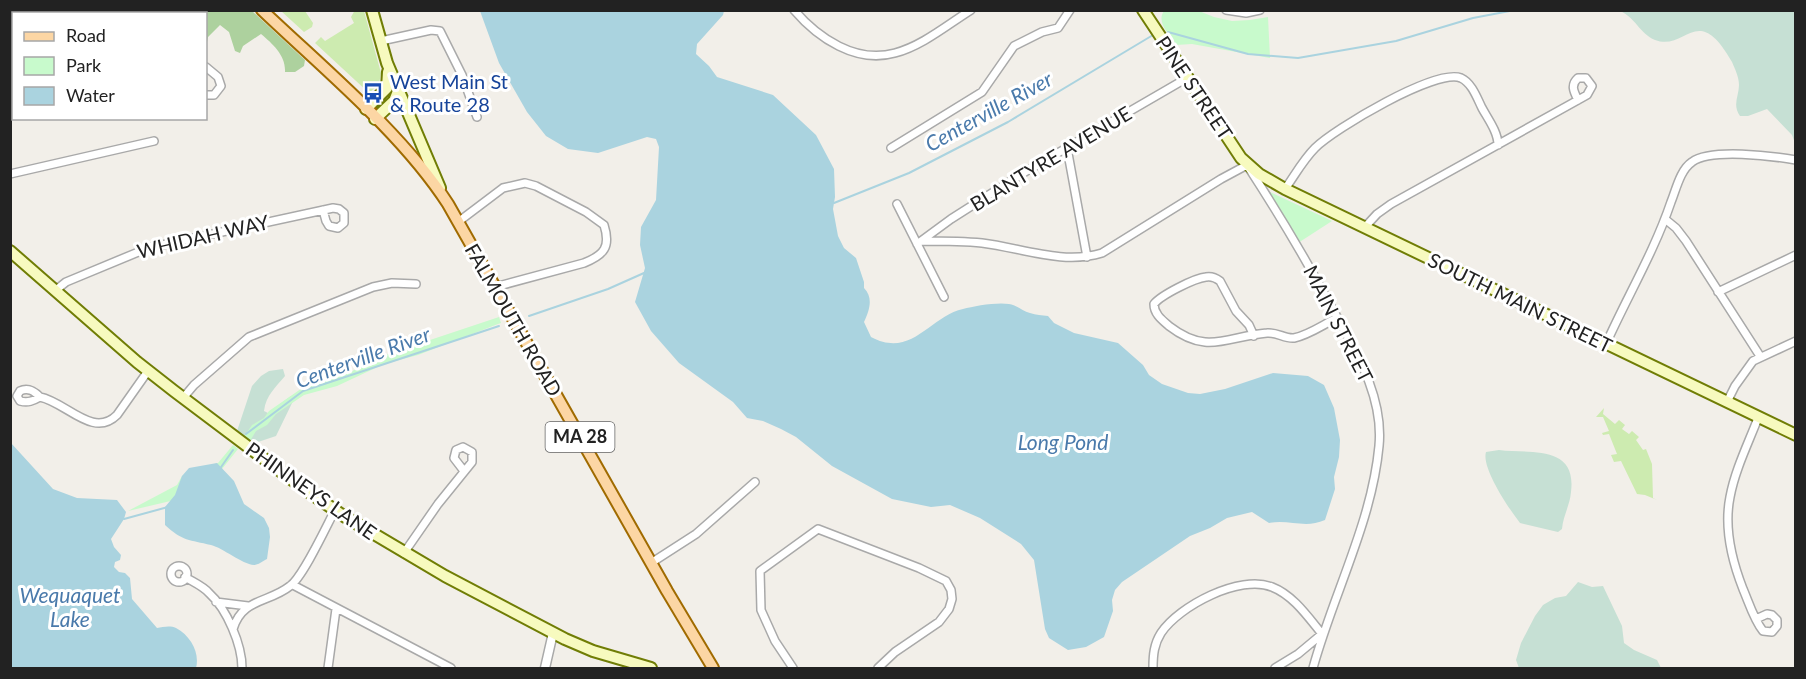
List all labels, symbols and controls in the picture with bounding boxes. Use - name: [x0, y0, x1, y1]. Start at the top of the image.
- legend: [12, 12, 207, 120]
- text: Road: [66, 24, 106, 46]
- street label: PINE STREET: [1151, 31, 1238, 144]
- text: Park: [66, 54, 102, 76]
- water label: Centerville River: [920, 65, 1057, 156]
- place label: West Main St & Route 28: [390, 69, 508, 116]
- bus stop icon: West Main St & Route 28: [361, 81, 385, 105]
- text: Water: [66, 84, 115, 106]
- street label: BLANTYRE AVENUE: [965, 100, 1135, 216]
- street label: WHIDAH WAY: [135, 209, 272, 263]
- street label: FALMOUTH ROAD: [460, 239, 567, 400]
- street label: SOUTH MAIN STREET: [1424, 247, 1617, 357]
- street label: MAIN STREET: [1299, 261, 1379, 386]
- water label: Centerville River: [292, 320, 434, 393]
- road number: MA 28: [546, 422, 614, 452]
- water label: Long Pond: [1018, 429, 1108, 454]
- street label: PHINNEYS LANE: [242, 436, 381, 544]
- water label: Wequaquet Lake: [20, 582, 121, 631]

